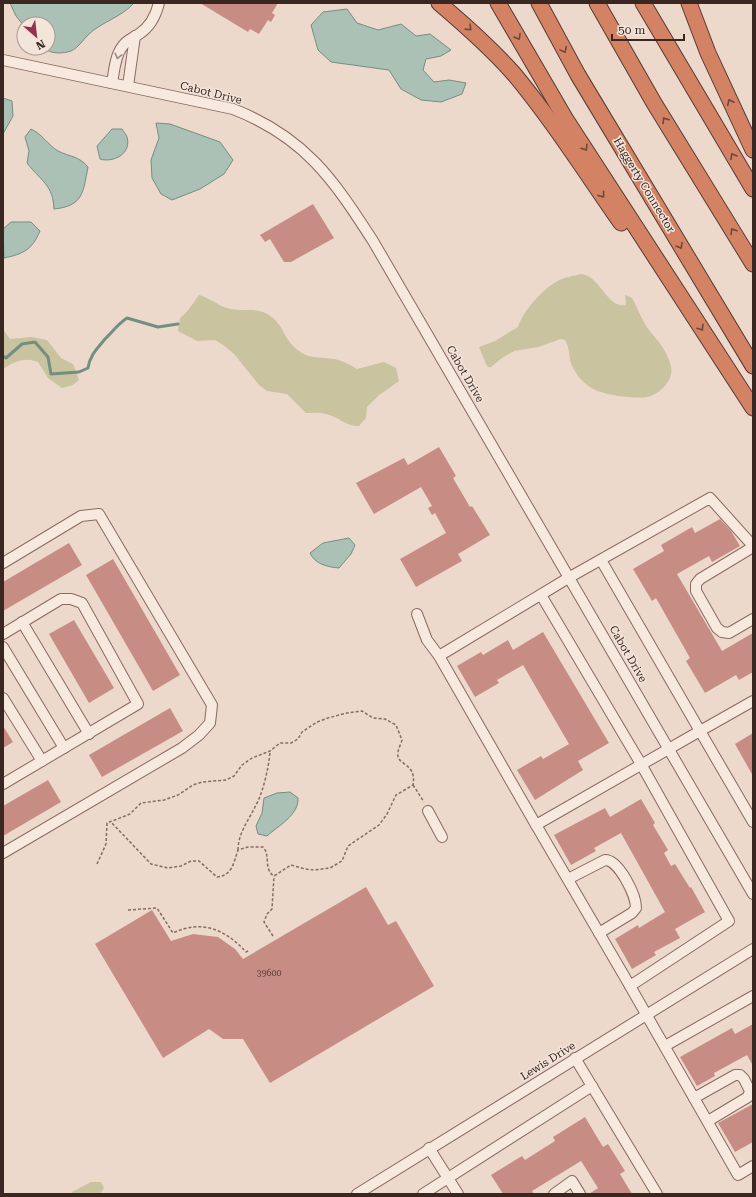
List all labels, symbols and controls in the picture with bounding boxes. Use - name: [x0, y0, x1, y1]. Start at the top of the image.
- north arrow: [16, 16, 56, 56]
- scale bar: [612, 16, 684, 42]
- one-way arrow: [464, 23, 472, 31]
- text: 50 m: [618, 23, 645, 37]
- one-way arrow: [513, 33, 520, 40]
- text: N: [33, 37, 47, 52]
- one-way arrow: [559, 45, 566, 53]
- one-way arrow: [114, 53, 123, 60]
- street label: Cabot Drive: [179, 79, 243, 107]
- one-way arrow: [727, 99, 735, 106]
- one-way arrow: [662, 117, 669, 124]
- street label: Haggerty Connector: [611, 135, 678, 235]
- one-way arrow: [580, 144, 587, 151]
- one-way arrow: [731, 153, 738, 160]
- one-way arrow: [597, 191, 604, 198]
- one-way arrow: [730, 228, 737, 235]
- one-way arrow: [676, 242, 683, 249]
- one-way arrow: [696, 324, 704, 331]
- street label: Cabot Drive: [444, 343, 486, 405]
- street label: Cabot Drive: [607, 623, 649, 685]
- house number: 39600: [256, 968, 282, 978]
- street label: Lewis Drive: [518, 1039, 578, 1083]

